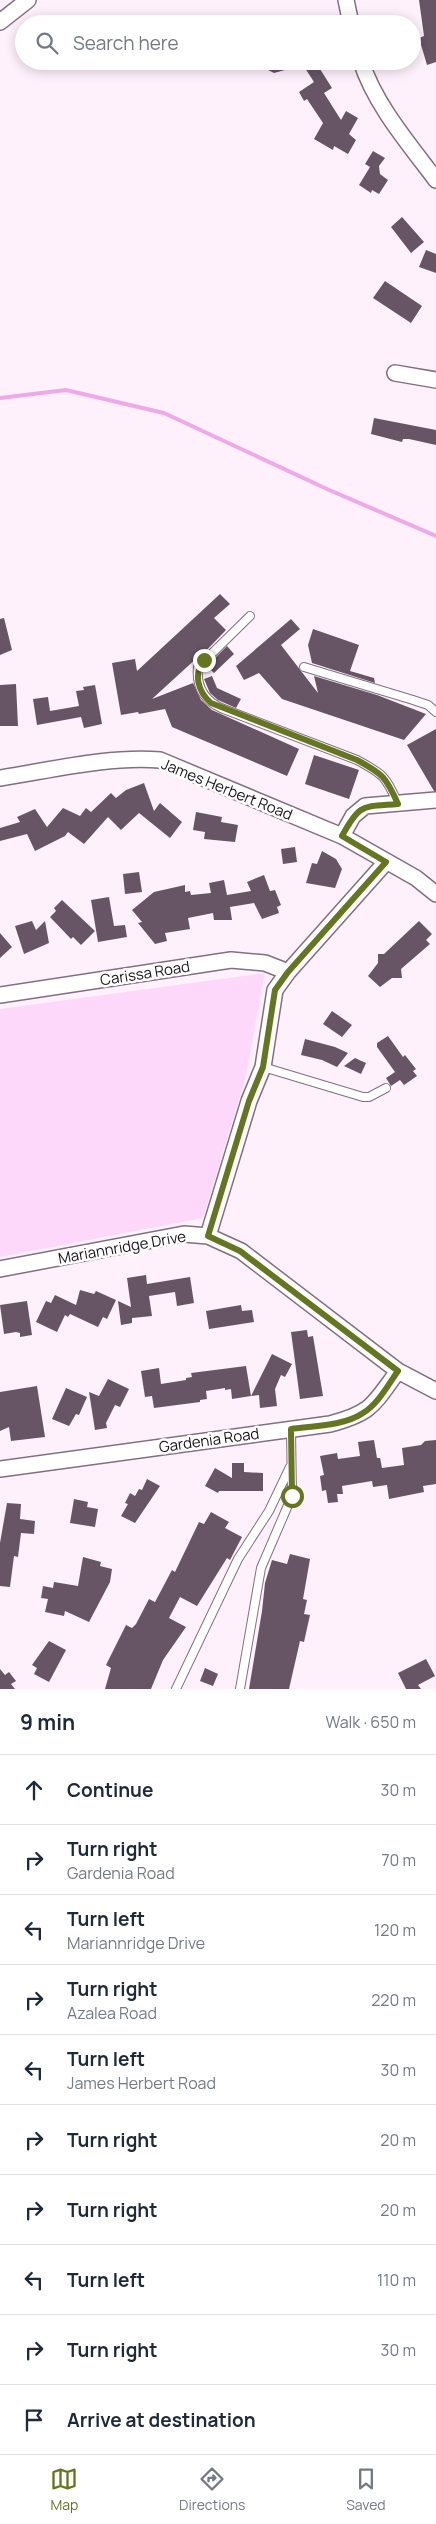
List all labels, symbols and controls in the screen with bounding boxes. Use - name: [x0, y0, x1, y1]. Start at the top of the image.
- search box: [15, 15, 421, 70]
- icon: search: [33, 29, 61, 57]
- text: Search here: [73, 30, 179, 56]
- route end: [193, 649, 216, 672]
- street label: James Herbert Road: [158, 753, 296, 825]
- street label: Carissa Road: [99, 956, 191, 990]
- street label: Mariannridge Drive: [56, 1225, 188, 1269]
- street label: Gardenia Road: [158, 1423, 260, 1457]
- route start: [281, 1485, 304, 1508]
- text: 9 min: [20, 1708, 75, 1736]
- text: Walk · 650 m: [325, 1711, 416, 1733]
- icon: ahead: [20, 1776, 48, 1804]
- text: Continue: [67, 1777, 153, 1803]
- text: 30 m: [381, 1779, 416, 1801]
- text: Turn right: [67, 1836, 157, 1862]
- icon: right: [20, 1846, 48, 1874]
- text: 70 m: [381, 1849, 416, 1871]
- text: Gardenia Road: [67, 1862, 175, 1884]
- text: Turn left: [67, 1906, 145, 1932]
- icon: left: [20, 1916, 48, 1944]
- text: 120 m: [374, 1919, 416, 1941]
- text: Mariannridge Drive: [67, 1932, 205, 1954]
- text: Turn right: [67, 1976, 157, 2002]
- icon: right: [20, 1986, 48, 2014]
- text: 220 m: [371, 1989, 416, 2011]
- text: Azalea Road: [67, 2002, 157, 2024]
- text: Turn left: [67, 2046, 145, 2072]
- icon: left: [20, 2056, 48, 2084]
- text: 30 m: [381, 2059, 416, 2081]
- text: James Herbert Road: [67, 2072, 216, 2094]
- icon: right: [20, 2126, 48, 2154]
- text: Turn right: [67, 2127, 157, 2153]
- text: 20 m: [380, 2129, 416, 2151]
- icon: right: [20, 2196, 48, 2224]
- text: Turn right: [67, 2197, 157, 2223]
- text: 20 m: [380, 2199, 416, 2221]
- icon: left: [20, 2266, 48, 2294]
- text: Turn left: [67, 2267, 145, 2293]
- text: 110 m: [377, 2269, 416, 2291]
- icon: right: [20, 2336, 48, 2364]
- text: Turn right: [67, 2337, 157, 2363]
- text: 30 m: [381, 2339, 416, 2361]
- icon: arrive: [20, 2406, 48, 2434]
- text: Arrive at destination: [67, 2407, 256, 2433]
- tab: Map: [50, 2465, 78, 2514]
- tab: Directions: [179, 2465, 245, 2514]
- tab: Saved: [346, 2465, 386, 2514]

